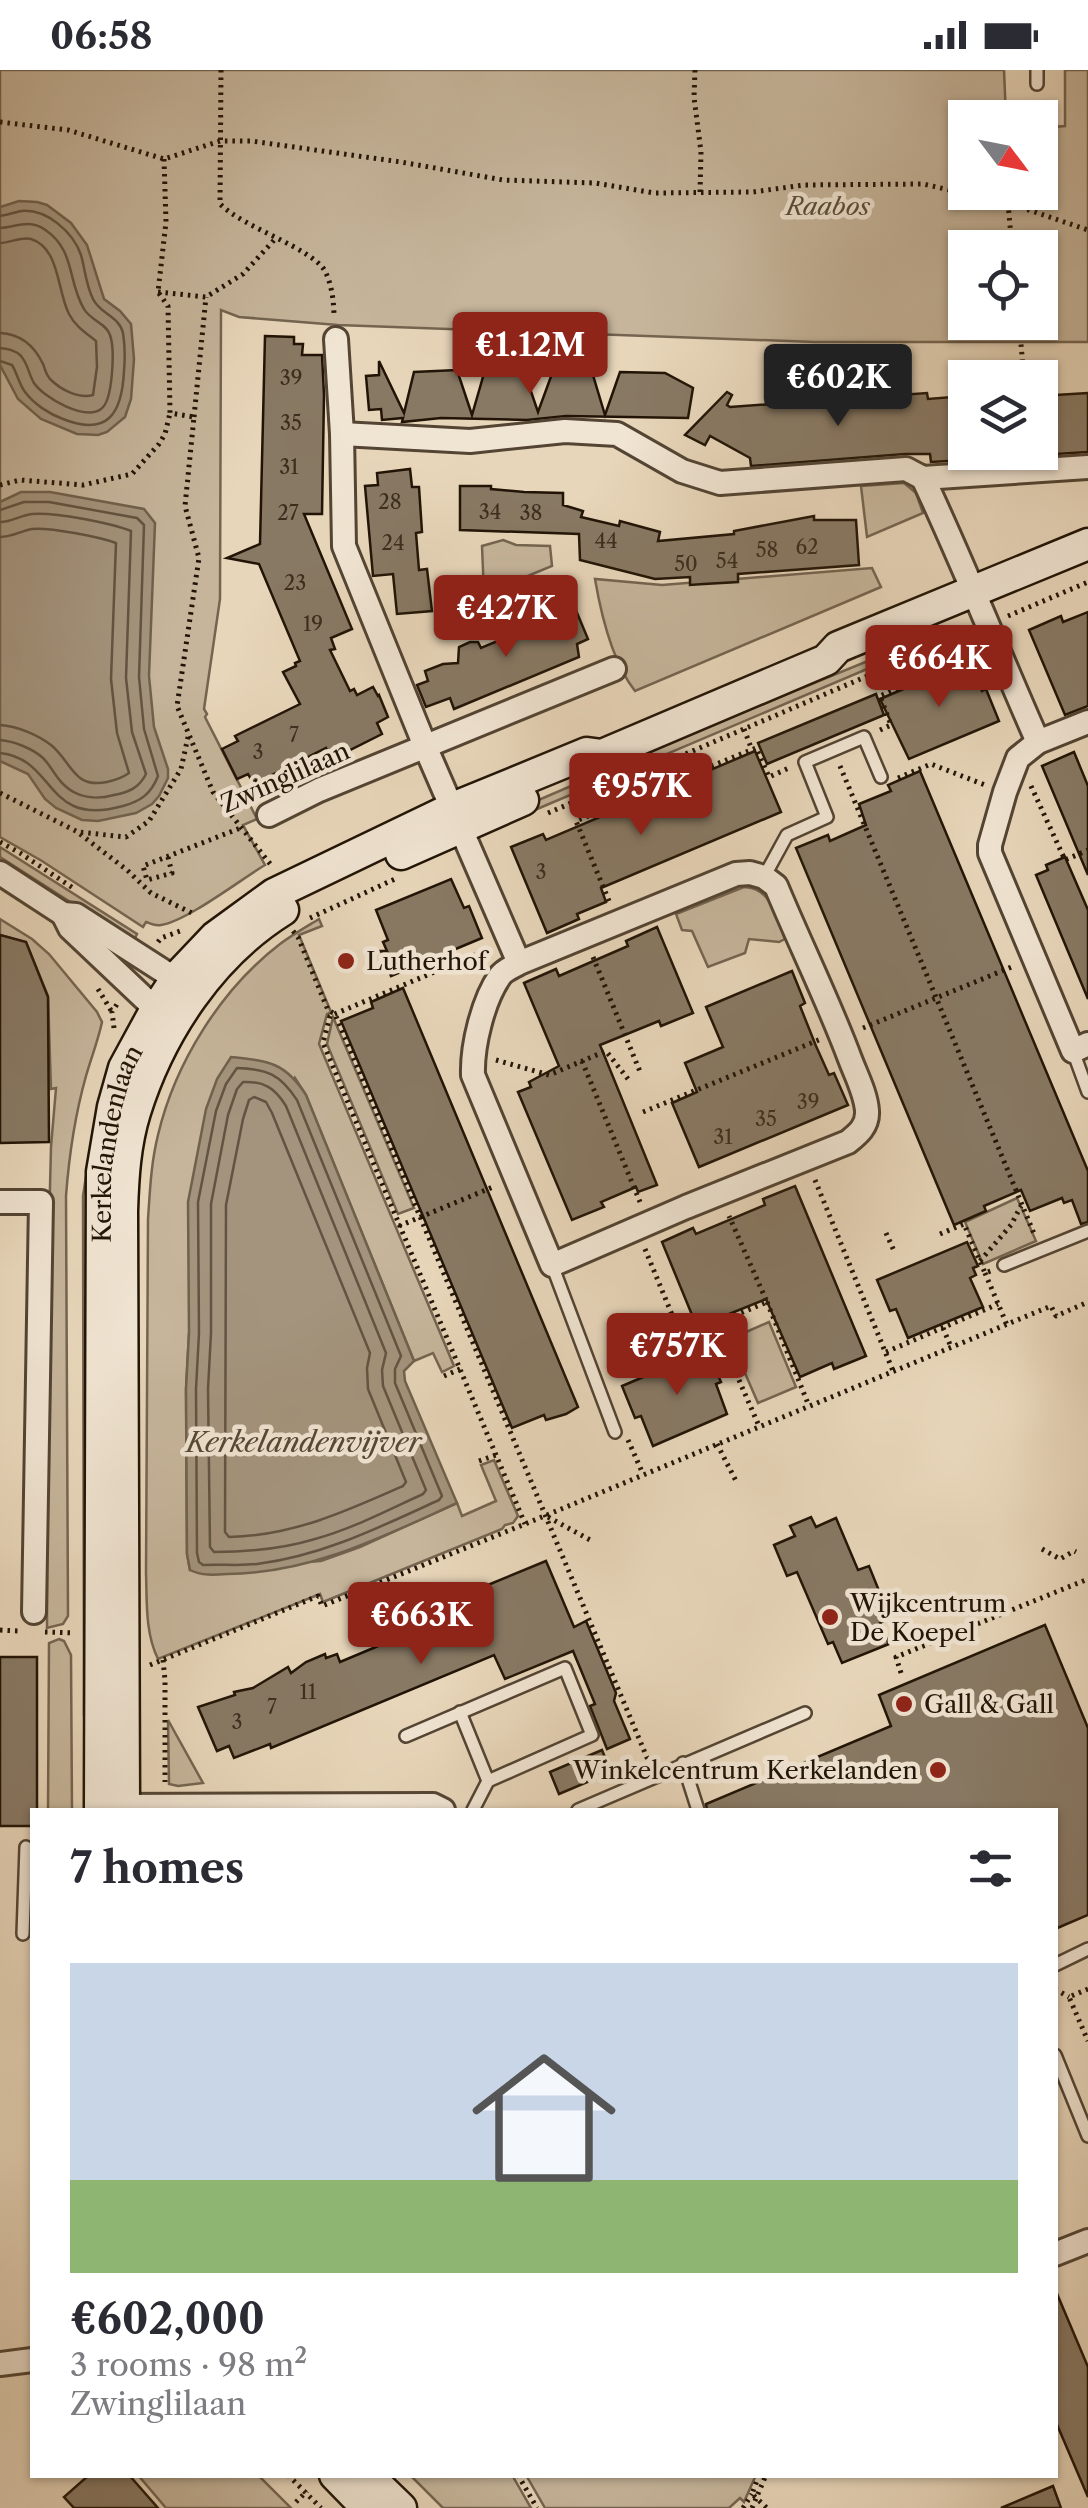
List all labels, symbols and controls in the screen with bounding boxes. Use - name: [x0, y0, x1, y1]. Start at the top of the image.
- text: 06:58: [50, 12, 153, 59]
- north arrow: [948, 100, 1058, 210]
- map controls: [948, 100, 1058, 470]
- park label: Raabos: [784, 191, 870, 222]
- button: locate: [948, 230, 1058, 340]
- pin: €1.12M: [449, 312, 611, 397]
- text: €1.12M: [475, 325, 585, 364]
- pin: €602K: [768, 344, 908, 429]
- text: €602K: [786, 357, 890, 396]
- button: layers: [948, 360, 1058, 470]
- house number: 39: [280, 366, 302, 390]
- house number: 35: [280, 411, 302, 435]
- house number: 31: [279, 455, 299, 479]
- house number: 28: [378, 490, 402, 514]
- house number: 34: [479, 500, 501, 524]
- house number: 27: [277, 501, 299, 525]
- house number: 38: [520, 501, 542, 525]
- house number: 44: [594, 529, 618, 553]
- house number: 24: [381, 531, 405, 555]
- house number: 62: [795, 535, 819, 559]
- house number: 58: [756, 538, 778, 562]
- house number: 54: [716, 549, 738, 573]
- house number: 50: [674, 552, 698, 576]
- house number: 23: [284, 571, 306, 595]
- pin: €427K: [436, 575, 576, 660]
- text: €427K: [456, 588, 556, 627]
- house number: 19: [303, 612, 323, 636]
- pin: €664K: [869, 625, 1009, 710]
- text: €664K: [887, 638, 991, 677]
- house number: 7: [289, 723, 299, 747]
- street label: Zwinglilaan: [216, 735, 355, 820]
- house number: 3: [252, 740, 264, 764]
- pin: €957K: [571, 753, 711, 838]
- text: €957K: [591, 766, 691, 805]
- house number: 3: [535, 860, 547, 884]
- place label: Lutherhof: [366, 946, 490, 977]
- marker: Lutherhof: [335, 950, 357, 972]
- street label: Kerkelandenlaan: [87, 1039, 150, 1243]
- house number: 39: [797, 1090, 819, 1114]
- house number: 35: [755, 1107, 777, 1131]
- house number: 31: [713, 1125, 733, 1149]
- pin: €757K: [607, 1313, 747, 1398]
- text: €757K: [629, 1326, 725, 1365]
- water label: Kerkelandenvijver: [184, 1425, 424, 1459]
- pin: €663K: [351, 1582, 491, 1667]
- place label: Wijkcentrum De Koepel: [849, 1588, 1006, 1648]
- text: €663K: [370, 1595, 472, 1634]
- marker: Wijkcentrum De Koepel: [819, 1606, 841, 1628]
- house number: 11: [300, 1680, 317, 1704]
- place label: Gall & Gall: [924, 1689, 1054, 1720]
- marker: Gall & Gall: [893, 1693, 915, 1715]
- house number: 7: [267, 1695, 277, 1719]
- house number: 3: [231, 1710, 243, 1734]
- place label: Winkelcentrum Kerkelanden: [572, 1755, 918, 1786]
- marker: Winkelcentrum Kerkelanden: [927, 1759, 949, 1781]
- icon: filters: [963, 1841, 1018, 1896]
- text: 7 homes: [70, 1842, 244, 1894]
- icon: home: [454, 2028, 634, 2208]
- text: €602,000: [70, 2293, 265, 2345]
- text: 3 rooms · 98 m²: [70, 2345, 307, 2384]
- text: Zwinglilaan: [70, 2384, 246, 2423]

